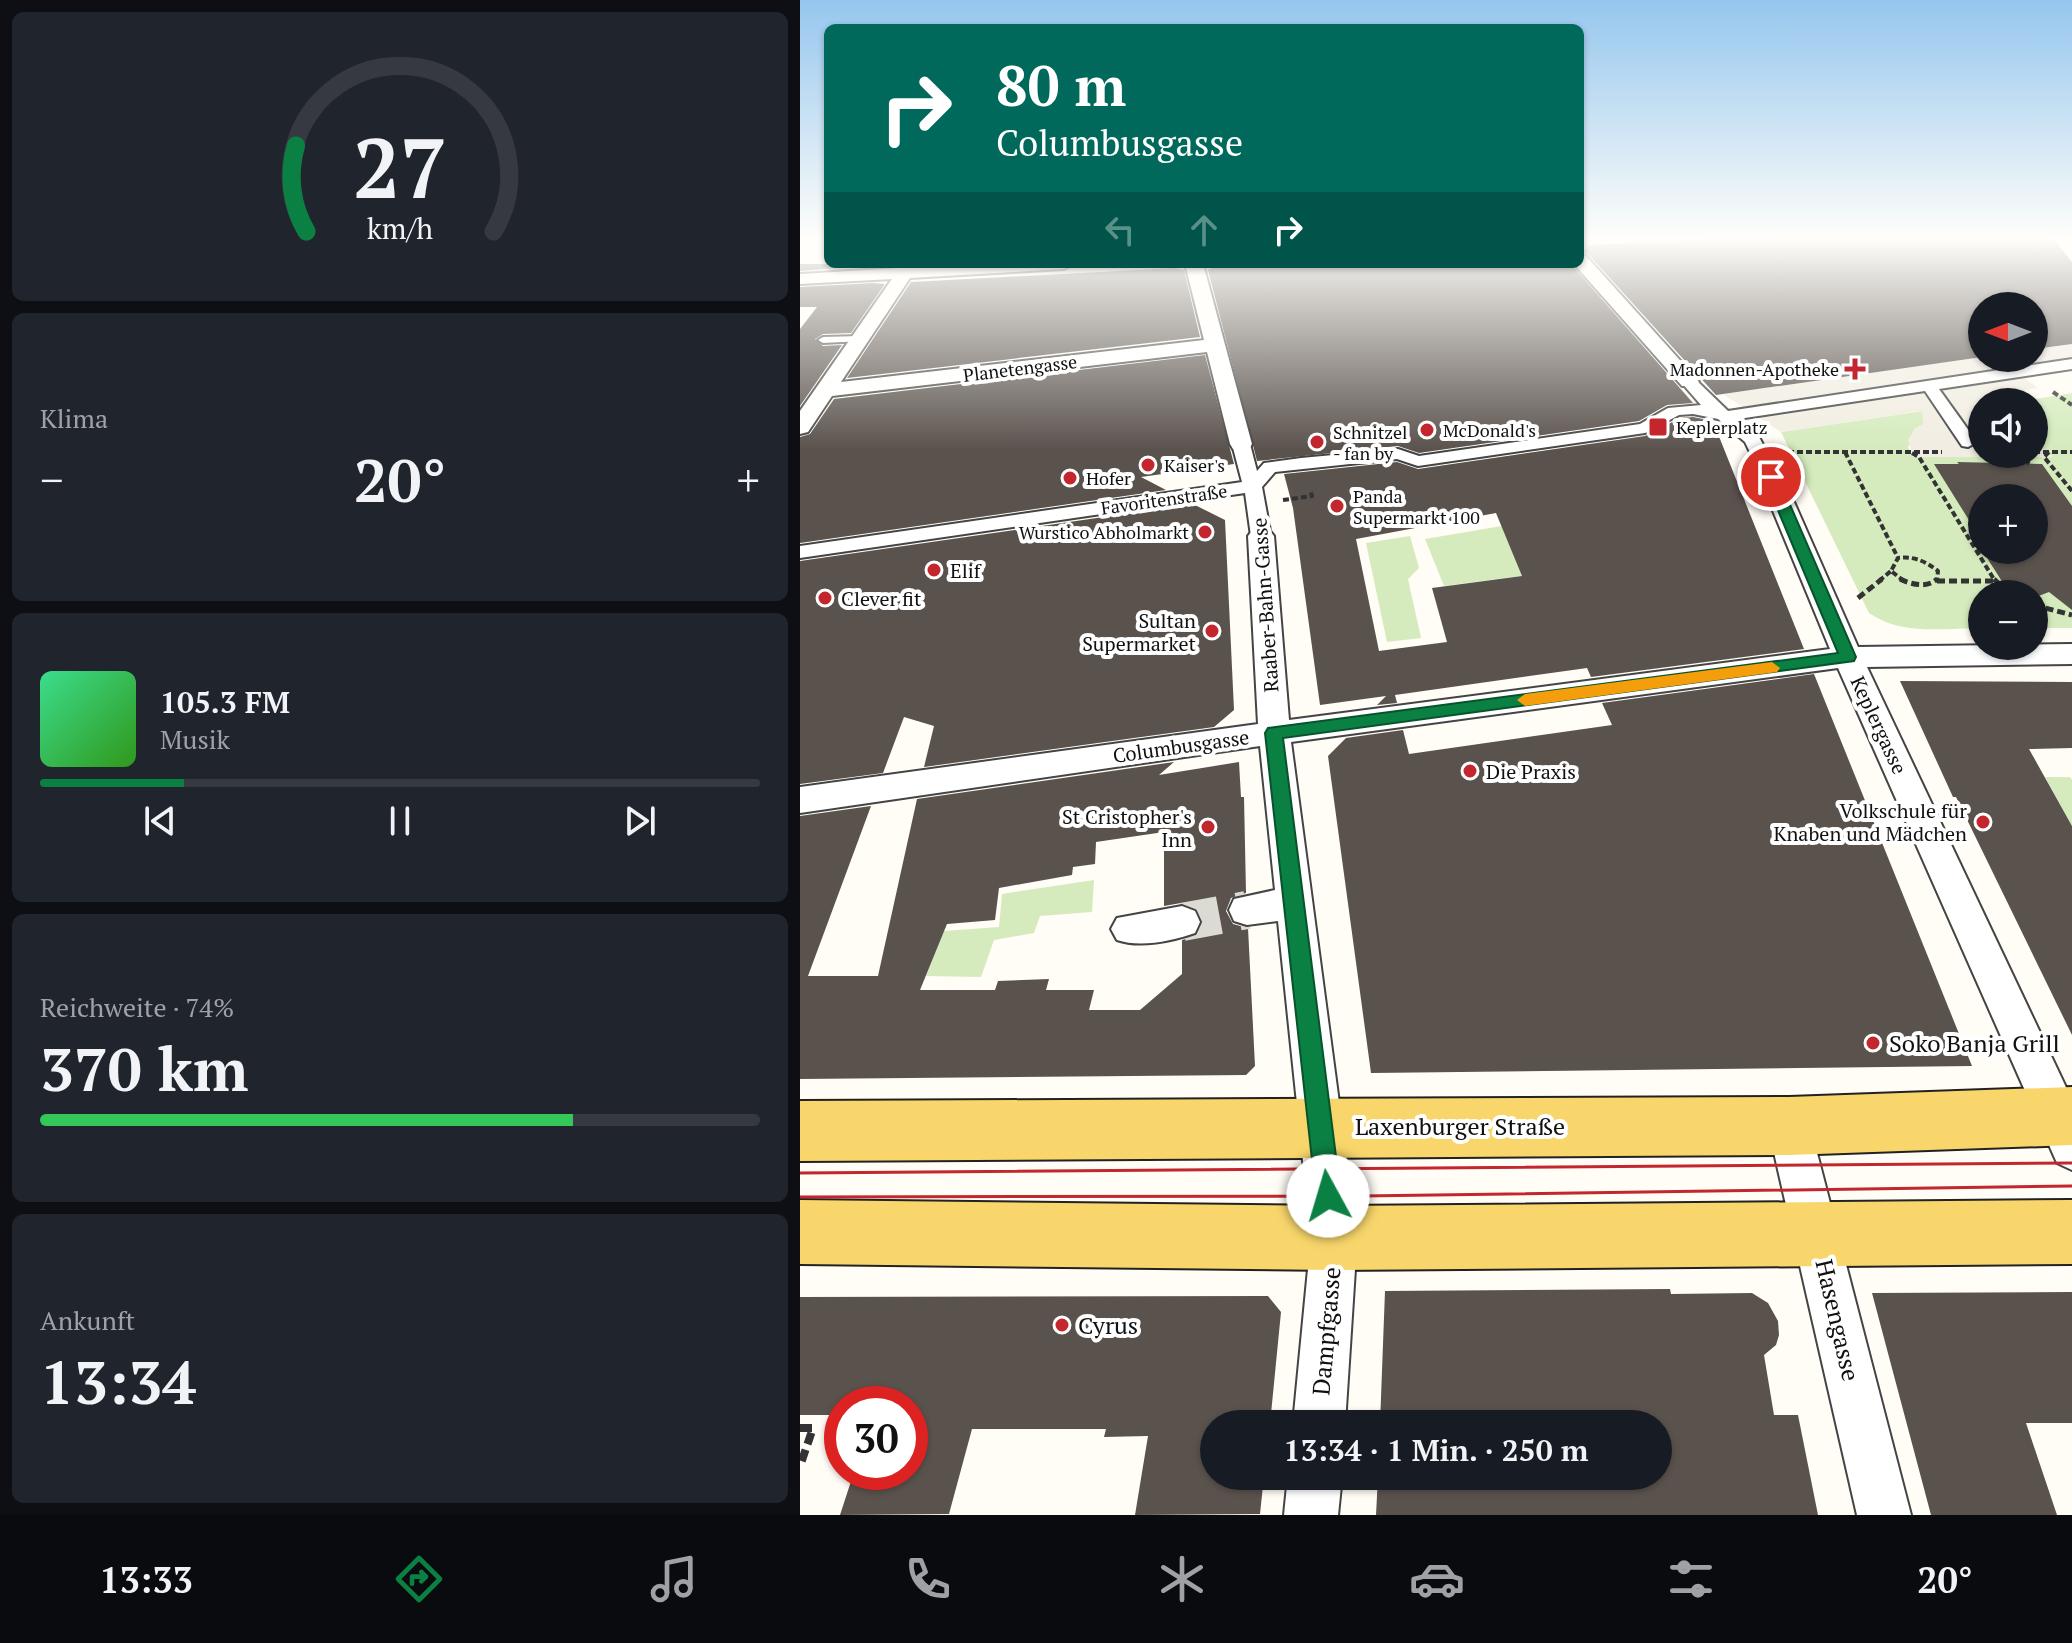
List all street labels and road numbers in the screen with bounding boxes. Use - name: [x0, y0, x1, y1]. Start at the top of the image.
- street label: Planetengasse: [962, 349, 1078, 387]
- street label: Favoritenstraße: [1099, 478, 1229, 520]
- street label: Raaber-Bahn-Gasse: [1245, 517, 1285, 693]
- street label: Keplergasse: [1845, 672, 1913, 778]
- street label: Columbusgasse: [1111, 723, 1251, 769]
- street label: Laxenburger Straße: [1355, 1110, 1565, 1142]
- street label: Hasengasse: [1808, 1256, 1868, 1384]
- street label: Dampfgasse: [1304, 1265, 1348, 1397]

